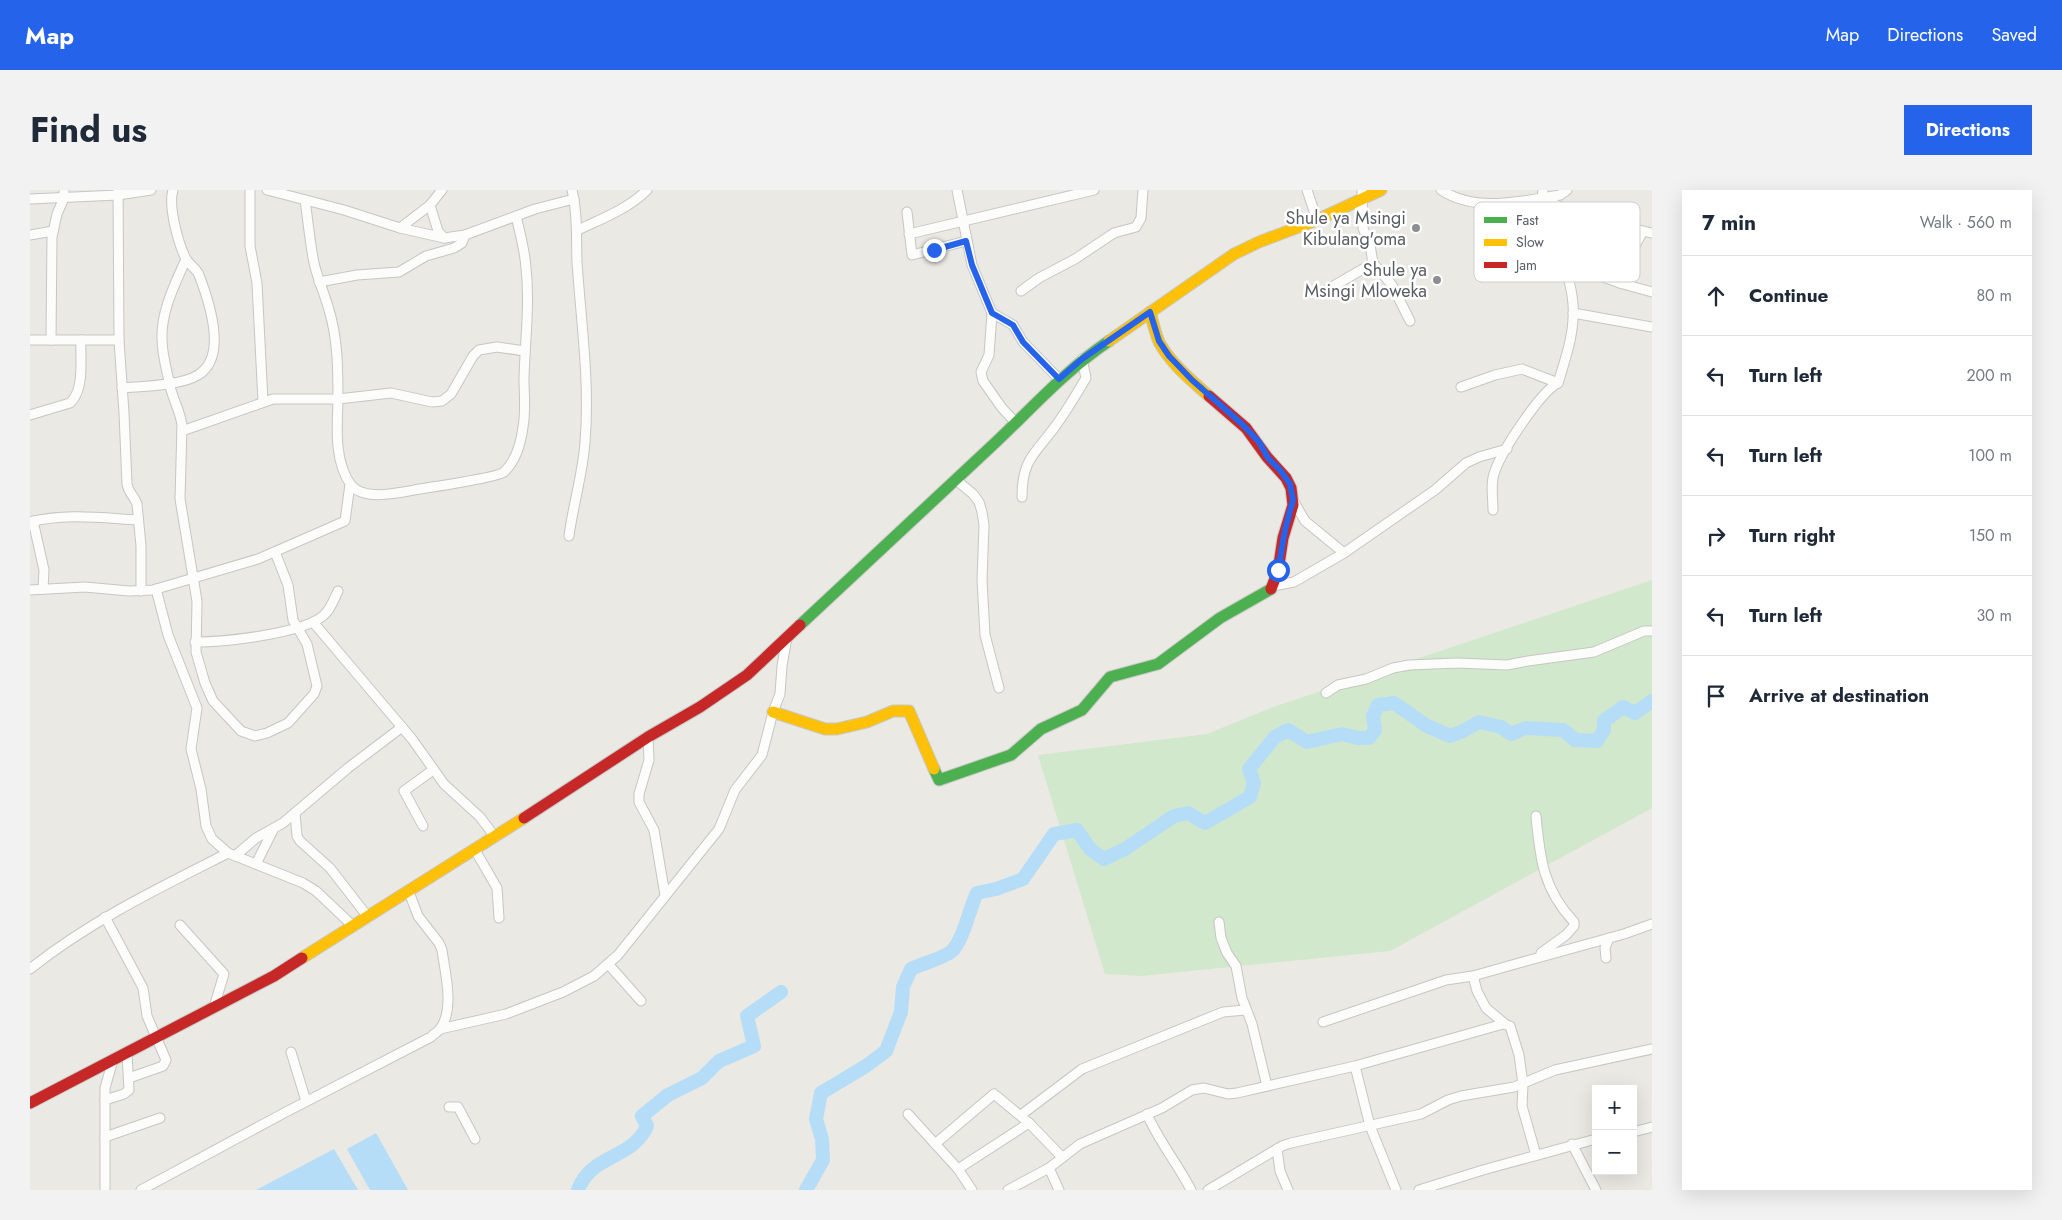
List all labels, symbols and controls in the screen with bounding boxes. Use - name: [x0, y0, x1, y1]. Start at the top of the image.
- text: Map: [25, 18, 74, 53]
- text: Map: [1826, 22, 1859, 48]
- text: Directions: [1887, 22, 1963, 48]
- text: Saved: [1991, 22, 2037, 48]
- text: Find us: [30, 105, 147, 155]
- button: Directions: [1904, 105, 2032, 155]
- legend: [1474, 202, 1640, 282]
- place label: Shule ya Msingi Kibulang'oma: [1286, 205, 1406, 252]
- text: 7 min: [1702, 208, 1756, 238]
- text: Fast: [1516, 210, 1539, 230]
- text: Walk · 560 m: [1920, 211, 2012, 234]
- marker: Shule ya Msingi Kibulang'oma: [1410, 222, 1422, 234]
- text: Slow: [1516, 232, 1544, 252]
- route end: [923, 239, 946, 262]
- text: Jam: [1514, 255, 1537, 275]
- place label: Shule ya Msingi Mloweka: [1305, 257, 1427, 304]
- marker: Shule ya Msingi Mloweka: [1431, 274, 1443, 286]
- icon: ahead: [1702, 282, 1730, 310]
- text: Continue: [1749, 282, 1828, 309]
- text: 80 m: [1976, 284, 2012, 307]
- icon: left: [1702, 362, 1730, 390]
- text: Turn left: [1749, 362, 1822, 389]
- text: 200 m: [1966, 364, 2012, 387]
- icon: left: [1702, 442, 1730, 470]
- text: Turn left: [1749, 442, 1822, 469]
- text: 100 m: [1968, 444, 2012, 467]
- icon: right: [1702, 522, 1730, 550]
- text: Turn right: [1749, 522, 1835, 549]
- text: 150 m: [1969, 524, 2012, 547]
- route start: [1267, 559, 1290, 582]
- icon: left: [1702, 602, 1730, 630]
- text: Turn left: [1749, 602, 1822, 629]
- text: 30 m: [1976, 604, 2012, 627]
- icon: arrive: [1702, 682, 1730, 710]
- text: Arrive at destination: [1749, 682, 1929, 709]
- map controls: [1592, 1085, 1637, 1175]
- button: +: [1592, 1085, 1637, 1130]
- button: −: [1592, 1130, 1637, 1175]

